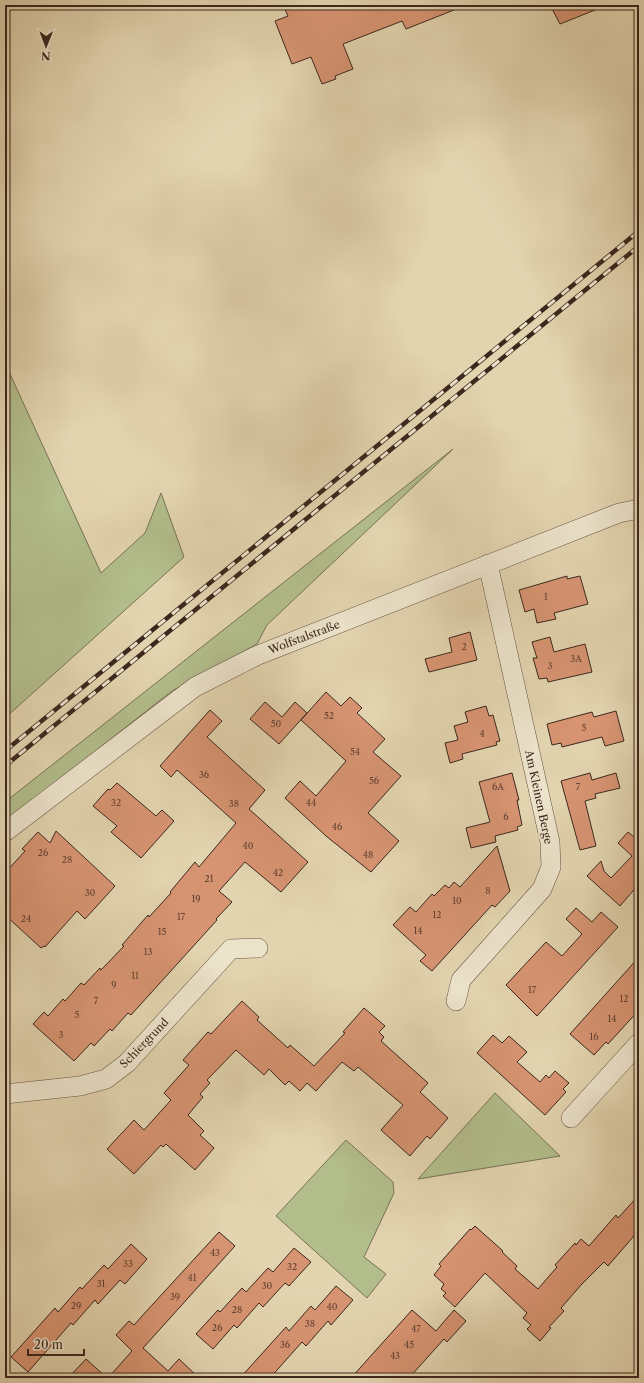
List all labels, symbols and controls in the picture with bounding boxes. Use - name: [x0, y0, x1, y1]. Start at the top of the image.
- north arrow: [26, 26, 66, 66]
- text: N: [40, 49, 51, 63]
- house number: 1: [544, 591, 548, 602]
- street label: Wolfstalstraße: [265, 617, 342, 657]
- house number: 2: [461, 641, 467, 652]
- house number: 3A: [570, 653, 582, 664]
- house number: 3: [548, 660, 553, 671]
- house number: 52: [324, 710, 334, 721]
- house number: 50: [271, 718, 282, 729]
- house number: 5: [582, 722, 587, 733]
- house number: 4: [479, 728, 485, 739]
- house number: 54: [350, 746, 360, 757]
- street label: Am Kleinen Berge: [522, 748, 556, 845]
- house number: 36: [199, 769, 209, 780]
- house number: 56: [369, 775, 379, 786]
- house number: 6A: [492, 781, 504, 792]
- house number: 7: [576, 781, 581, 792]
- house number: 32: [111, 797, 121, 808]
- house number: 44: [306, 797, 316, 808]
- house number: 38: [229, 798, 239, 809]
- house number: 6: [503, 811, 509, 822]
- house number: 46: [332, 821, 342, 832]
- house number: 40: [243, 840, 254, 851]
- house number: 26: [38, 847, 48, 858]
- house number: 48: [363, 849, 373, 860]
- house number: 28: [62, 854, 72, 865]
- house number: 42: [273, 867, 283, 878]
- house number: 21: [205, 873, 214, 884]
- house number: 8: [485, 885, 491, 896]
- house number: 30: [85, 887, 96, 898]
- house number: 19: [191, 893, 201, 904]
- house number: 10: [452, 895, 462, 906]
- house number: 12: [433, 909, 441, 920]
- house number: 17: [177, 911, 186, 922]
- house number: 24: [21, 913, 31, 924]
- house number: 14: [414, 925, 423, 936]
- house number: 15: [158, 926, 166, 937]
- house number: 13: [144, 946, 152, 957]
- house number: 11: [131, 970, 139, 981]
- house number: 9: [111, 979, 117, 990]
- house number: 17: [528, 984, 537, 995]
- house number: 12: [620, 993, 628, 1004]
- house number: 7: [94, 995, 99, 1006]
- house number: 5: [75, 1009, 80, 1020]
- house number: 14: [608, 1013, 617, 1024]
- street label: Schiergrund: [117, 1015, 172, 1071]
- house number: 3: [59, 1029, 64, 1040]
- house number: 16: [589, 1031, 599, 1042]
- house number: 43: [210, 1247, 220, 1258]
- house number: 33: [123, 1258, 133, 1269]
- house number: 32: [287, 1261, 297, 1272]
- house number: 41: [188, 1272, 197, 1283]
- house number: 31: [97, 1278, 106, 1289]
- house number: 30: [262, 1280, 273, 1291]
- house number: 39: [170, 1291, 180, 1302]
- house number: 29: [71, 1300, 81, 1311]
- house number: 40: [327, 1301, 338, 1312]
- house number: 28: [232, 1304, 242, 1315]
- house number: 38: [305, 1318, 315, 1329]
- house number: 26: [212, 1322, 222, 1333]
- house number: 47: [411, 1323, 421, 1334]
- scale bar: [28, 1331, 84, 1357]
- text: 20 m: [34, 1337, 63, 1352]
- house number: 36: [280, 1339, 290, 1350]
- house number: 45: [404, 1339, 414, 1350]
- house number: 43: [390, 1350, 400, 1361]

